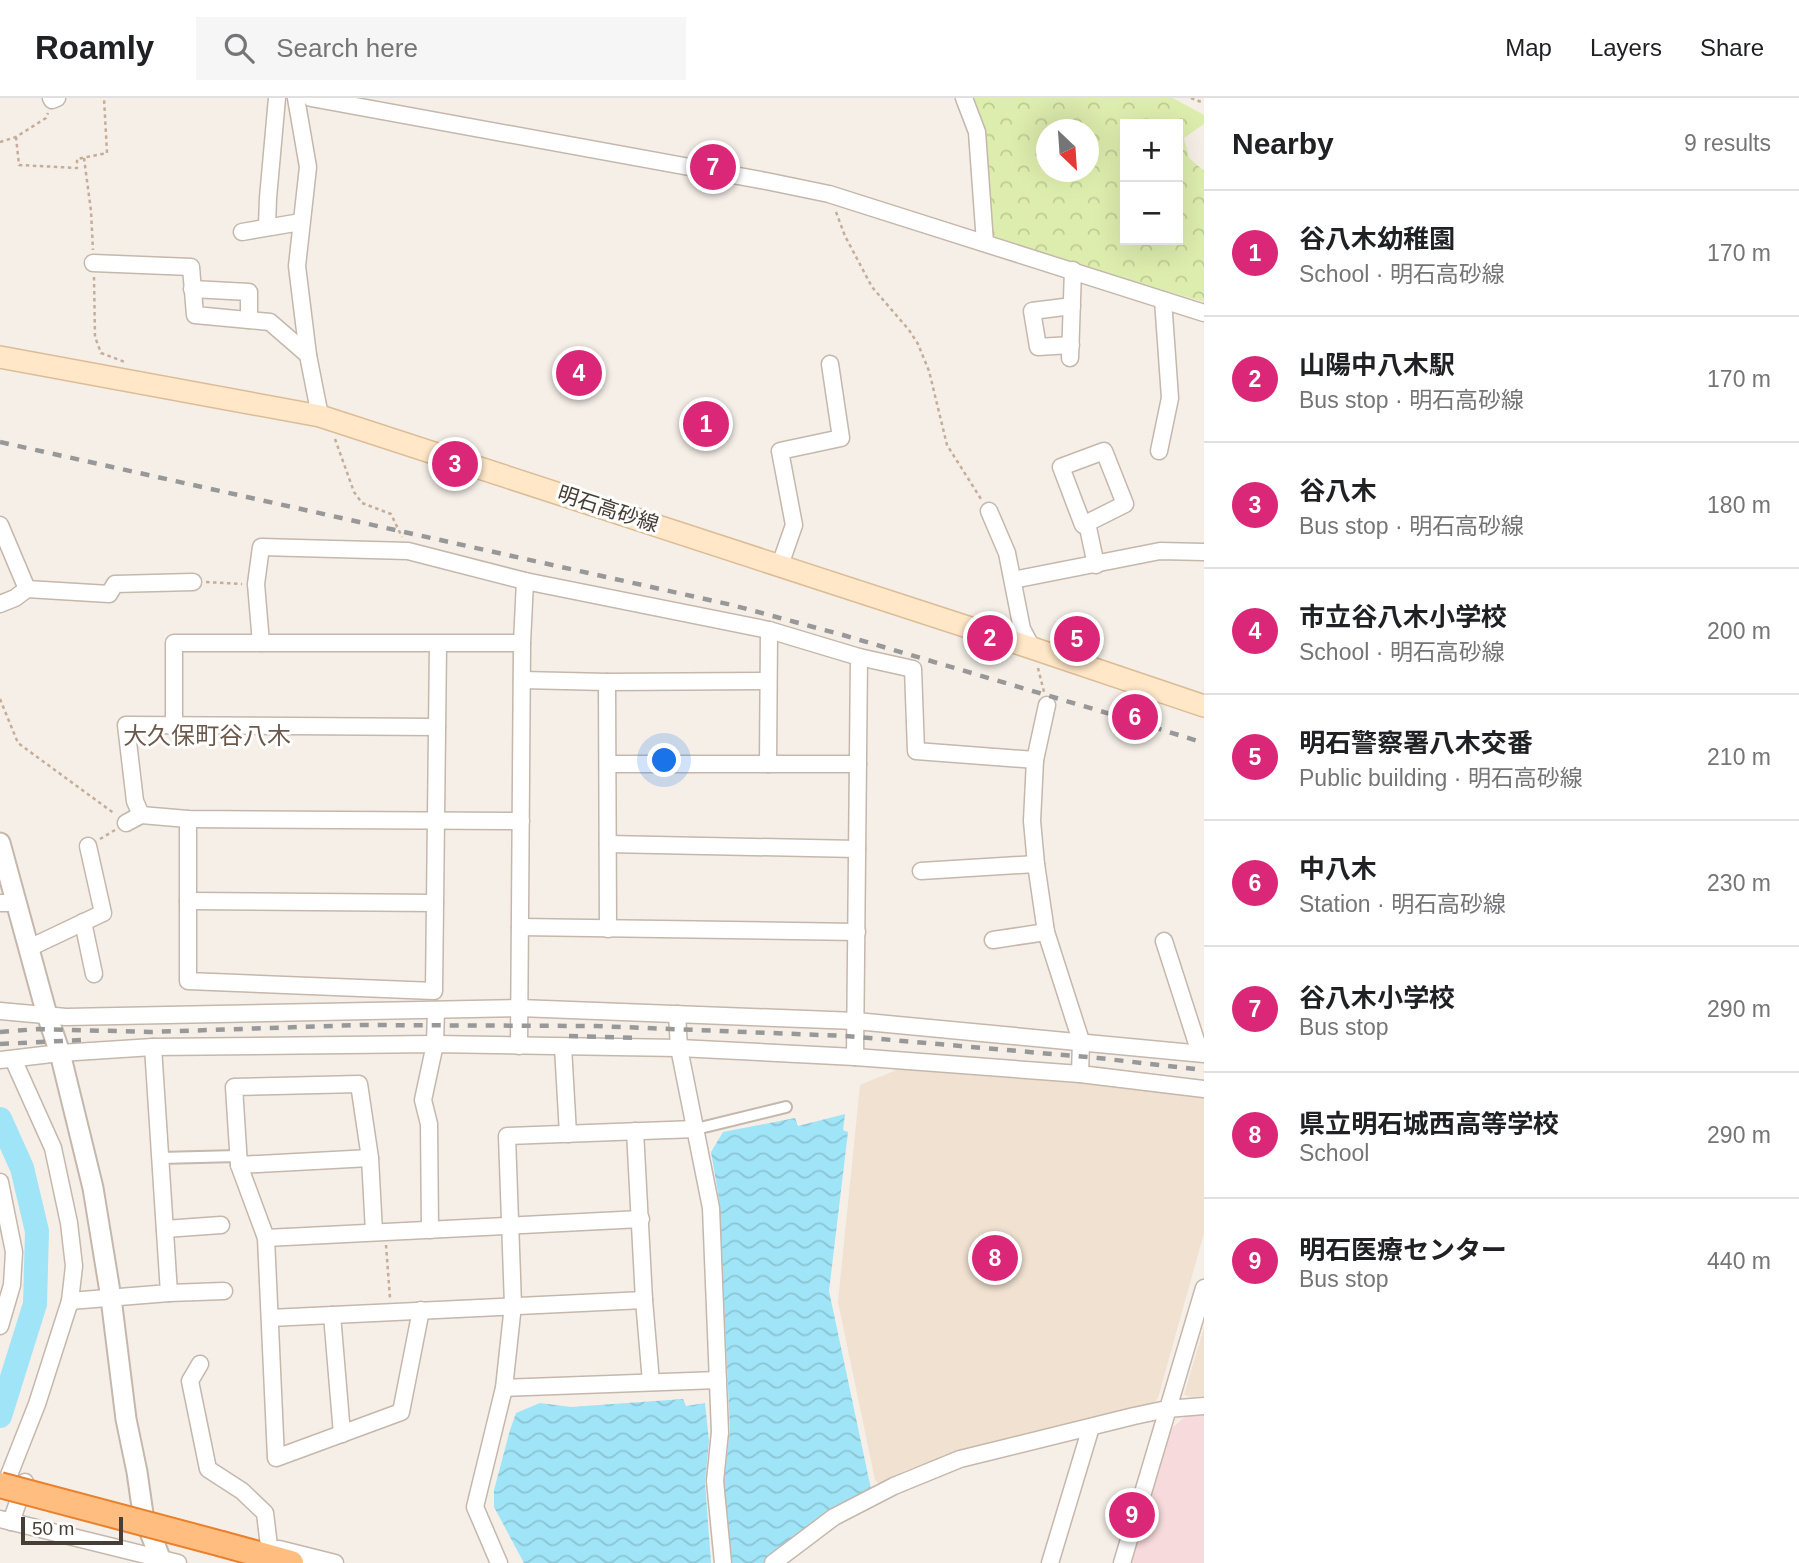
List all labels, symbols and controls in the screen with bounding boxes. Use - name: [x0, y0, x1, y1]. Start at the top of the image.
- search box: [196, 17, 686, 80]
- text: Roamly: [35, 29, 154, 66]
- icon: search: [220, 29, 258, 67]
- text: Search here: [276, 33, 418, 63]
- text: Map: [1505, 34, 1552, 61]
- text: Layers: [1590, 34, 1662, 61]
- text: Share: [1700, 34, 1764, 61]
- north arrow: [1036, 119, 1099, 182]
- map controls: [1120, 119, 1183, 245]
- button: +: [1120, 119, 1183, 182]
- text: Nearby: [1232, 127, 1334, 160]
- text: 9 results: [1684, 130, 1771, 156]
- pin: 7: [690, 141, 736, 193]
- button: −: [1120, 182, 1183, 245]
- text: 谷八木幼稚園: [1299, 224, 1455, 254]
- text: 1: [1249, 240, 1261, 266]
- text: 170 m: [1707, 240, 1771, 266]
- text: School · 明石高砂線: [1299, 261, 1505, 287]
- pin: 4: [556, 347, 602, 399]
- text: 山陽中八木駅: [1299, 350, 1455, 380]
- text: 2: [1249, 366, 1261, 392]
- text: 170 m: [1707, 366, 1771, 392]
- text: Bus stop · 明石高砂線: [1299, 387, 1524, 413]
- pin: 1: [683, 398, 729, 450]
- pin: 3: [432, 438, 478, 490]
- text: 谷八木: [1299, 476, 1377, 506]
- street label: 明石高砂線: [555, 481, 662, 536]
- text: 3: [1249, 492, 1261, 518]
- text: 180 m: [1707, 492, 1771, 518]
- text: Bus stop · 明石高砂線: [1299, 513, 1524, 539]
- text: 市立谷八木小学校: [1299, 602, 1507, 632]
- pin: 2: [967, 612, 1013, 664]
- pin: 5: [1054, 613, 1100, 665]
- text: 4: [1249, 618, 1261, 644]
- text: 200 m: [1707, 618, 1771, 644]
- text: School · 明石高砂線: [1299, 639, 1505, 665]
- pin: 6: [1112, 691, 1158, 743]
- district label: 大久保町谷八木: [123, 722, 291, 749]
- text: 明石警察署八木交番: [1299, 728, 1533, 758]
- your location: [647, 743, 681, 777]
- text: 5: [1249, 744, 1261, 770]
- text: 210 m: [1707, 744, 1771, 770]
- text: Public building · 明石高砂線: [1299, 765, 1583, 791]
- text: 中八木: [1299, 854, 1377, 884]
- text: 6: [1249, 870, 1261, 896]
- text: 230 m: [1707, 870, 1771, 896]
- text: Station · 明石高砂線: [1299, 891, 1506, 917]
- text: 谷八木小学校: [1299, 983, 1455, 1013]
- text: 7: [1249, 996, 1261, 1022]
- text: 290 m: [1707, 996, 1771, 1022]
- text: Bus stop: [1299, 1014, 1389, 1040]
- text: 県立明石城西高等学校: [1299, 1109, 1559, 1139]
- text: 8: [1249, 1122, 1261, 1148]
- text: 290 m: [1707, 1122, 1771, 1148]
- text: School: [1299, 1140, 1369, 1166]
- pin: 8: [972, 1232, 1018, 1284]
- text: 明石医療センター: [1299, 1235, 1507, 1265]
- text: 9: [1249, 1248, 1261, 1274]
- text: 440 m: [1707, 1248, 1771, 1274]
- text: Bus stop: [1299, 1266, 1389, 1292]
- pin: 9: [1109, 1489, 1155, 1541]
- scale bar: [21, 1514, 122, 1546]
- text: 50 m: [32, 1518, 74, 1539]

